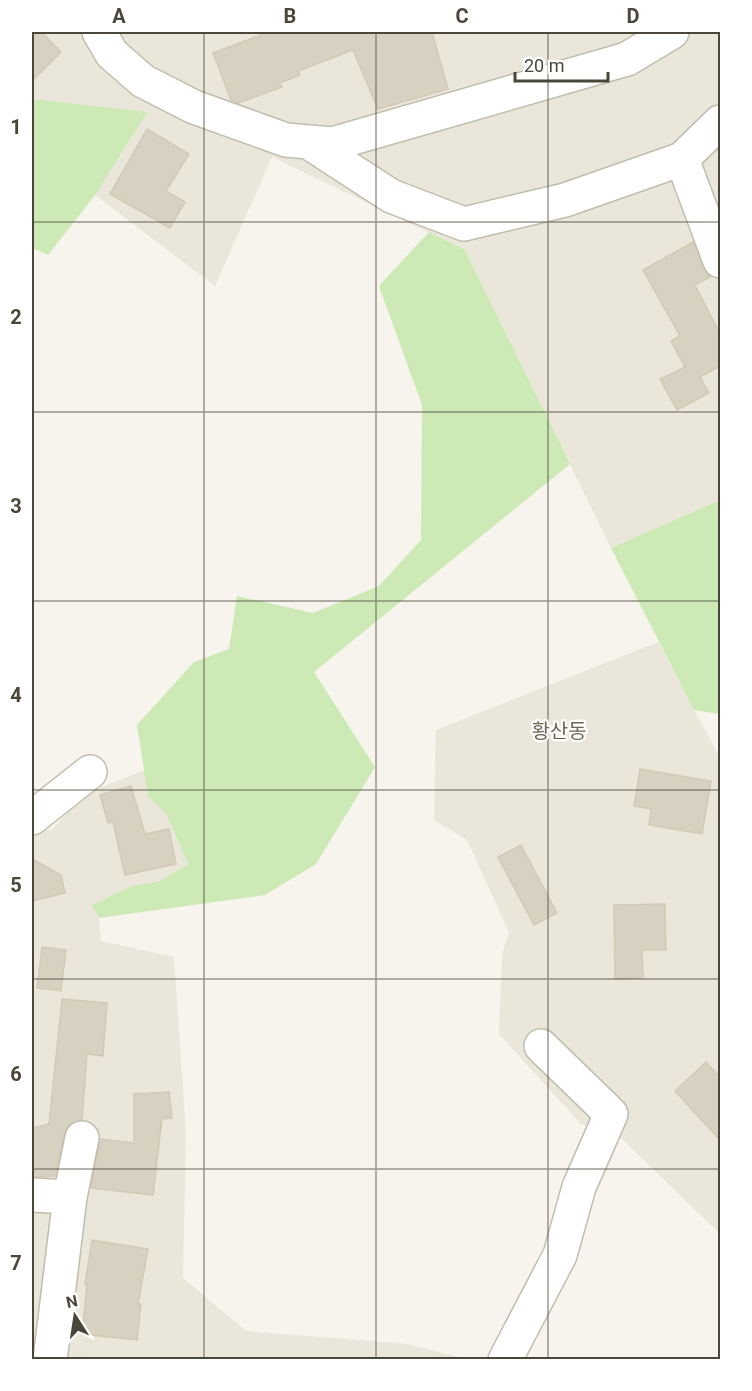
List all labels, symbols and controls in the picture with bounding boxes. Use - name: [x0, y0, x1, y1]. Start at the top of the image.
- text: A: [112, 4, 126, 28]
- text: B: [284, 4, 296, 28]
- text: C: [455, 4, 469, 28]
- text: D: [627, 4, 640, 28]
- scale bar: [515, 45, 608, 83]
- text: 20 m: [524, 55, 564, 76]
- text: 1: [10, 115, 22, 139]
- text: 2: [10, 305, 22, 329]
- text: 3: [10, 494, 22, 518]
- text: 4: [10, 683, 22, 707]
- district label: 황산동: [531, 719, 587, 743]
- text: 5: [10, 873, 22, 897]
- text: 6: [10, 1062, 22, 1086]
- text: 7: [10, 1251, 22, 1275]
- north arrow: [45, 1286, 105, 1346]
- text: N: [64, 1291, 79, 1312]

